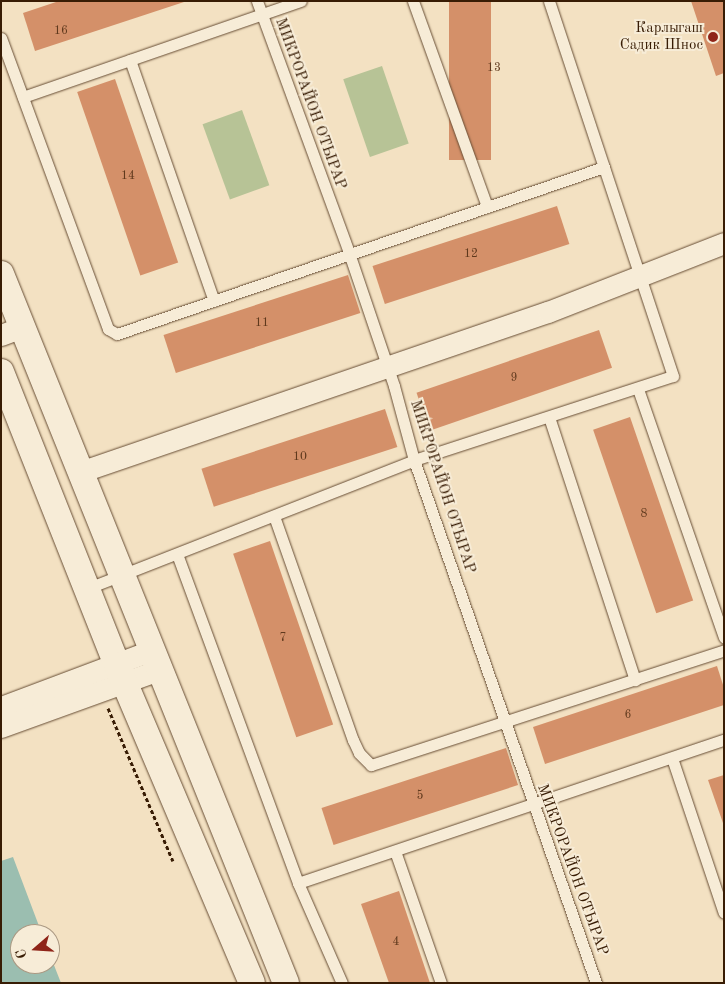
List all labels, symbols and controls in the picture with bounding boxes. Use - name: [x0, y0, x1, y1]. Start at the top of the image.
- street label: МИКРОРАЙОН ОТЫРАР: [271, 16, 349, 192]
- place label: Карлыгаш Садик Шнос: [620, 19, 703, 54]
- house number: 16: [54, 25, 68, 39]
- marker: Карлыгаш Садик Шнос: [707, 31, 719, 43]
- house number: 13: [487, 62, 501, 76]
- house number: 14: [121, 170, 135, 184]
- house number: 12: [464, 248, 478, 262]
- house number: 11: [255, 317, 269, 331]
- house number: 9: [511, 372, 517, 386]
- street label: МИКРОРАЙОН ОТЫРАР: [405, 398, 479, 576]
- house number: 10: [293, 451, 307, 465]
- house number: 8: [641, 508, 647, 522]
- house number: 7: [280, 632, 286, 646]
- house number: 6: [625, 709, 631, 723]
- street label: МИКРОРАЙОН ОТЫРАР: [533, 782, 611, 958]
- house number: 5: [417, 790, 423, 804]
- north arrow: [10, 924, 60, 974]
- house number: 4: [393, 936, 399, 950]
- text: С: [14, 947, 30, 960]

